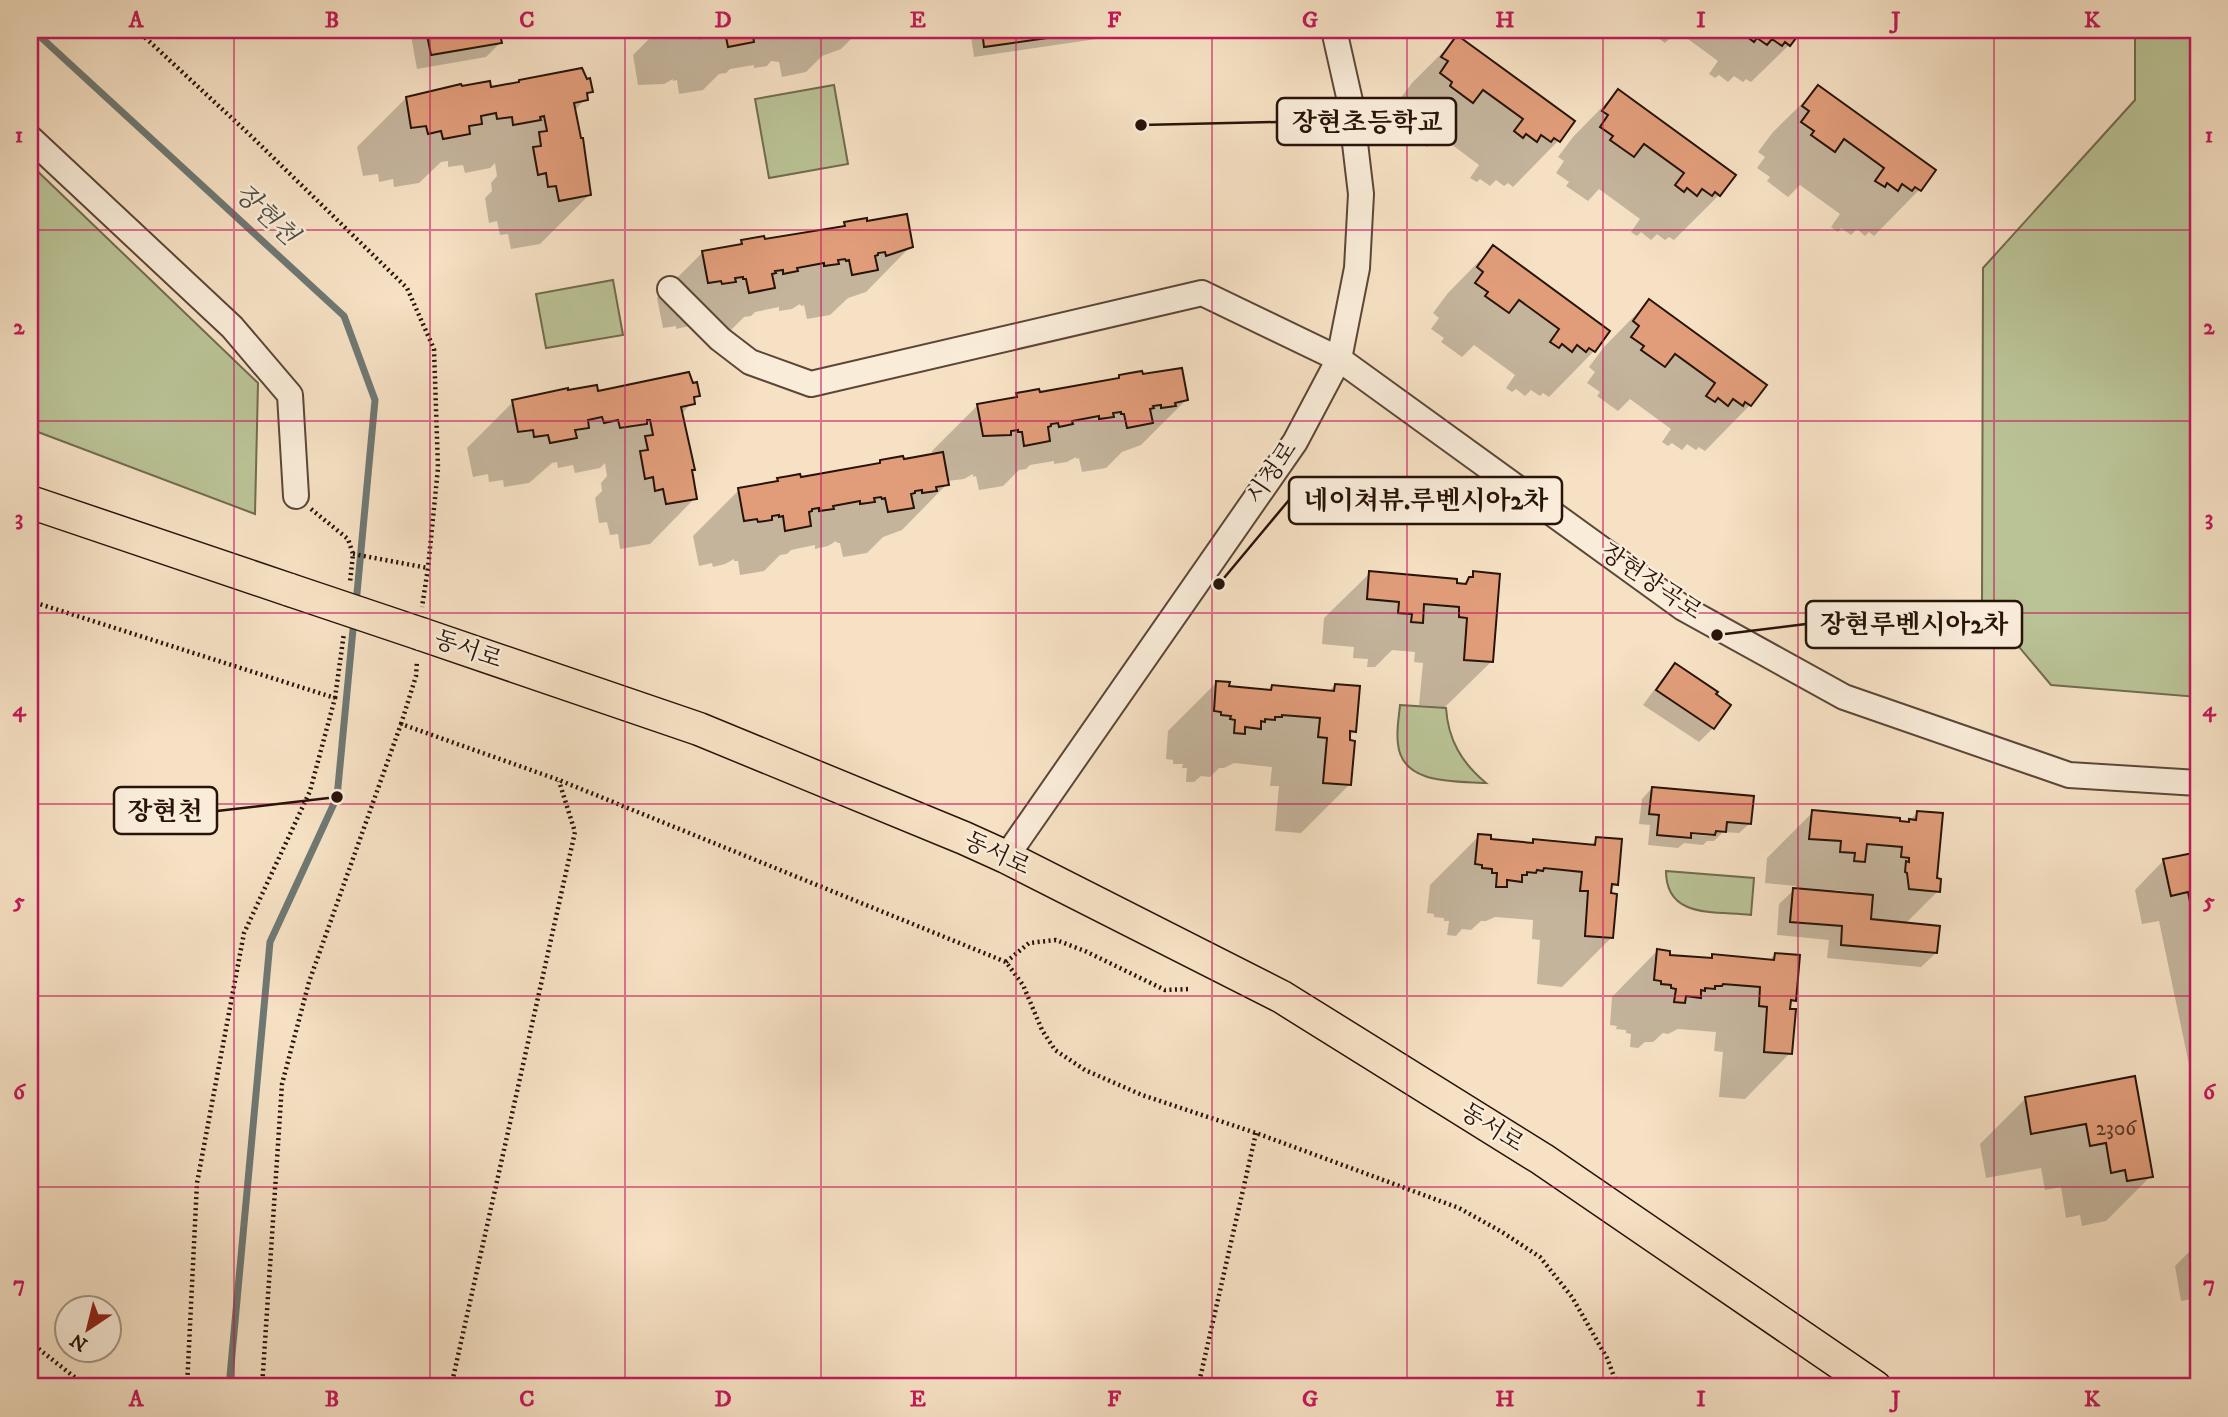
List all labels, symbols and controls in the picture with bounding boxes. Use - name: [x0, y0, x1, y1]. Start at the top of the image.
- text: A: [128, 6, 145, 35]
- text: B: [325, 6, 339, 35]
- text: C: [519, 6, 535, 35]
- text: D: [714, 6, 732, 35]
- text: E: [910, 6, 926, 35]
- text: F: [1107, 6, 1122, 35]
- text: G: [1302, 6, 1318, 35]
- text: H: [1495, 6, 1515, 35]
- text: I: [1696, 6, 1706, 35]
- text: J: [1888, 6, 1901, 35]
- text: K: [2084, 6, 2101, 35]
- callout: 장현초등학교: [1277, 98, 1456, 145]
- text: 장현초등학교: [1292, 107, 1442, 140]
- text: 1: [15, 121, 23, 150]
- text: 1: [2205, 121, 2213, 150]
- water label: 장현천: [227, 177, 306, 254]
- text: 2: [13, 313, 25, 342]
- text: 2: [2203, 313, 2215, 342]
- street label: 시청로: [1240, 436, 1304, 510]
- callout: 네이쳐뷰.루벤시아2차: [1289, 477, 1562, 524]
- text: 네이쳐뷰.루벤시아2차: [1304, 485, 1549, 518]
- text: 3: [15, 504, 23, 533]
- text: 3: [2205, 504, 2213, 533]
- street label: 장현장곡로: [1595, 537, 1707, 627]
- callout: 장현루벤시아2차: [1806, 601, 2022, 648]
- text: 장현루벤시아2차: [1820, 609, 2009, 642]
- street label: 동서로: [430, 624, 506, 676]
- text: 4: [12, 695, 27, 724]
- text: 4: [2202, 695, 2217, 724]
- callout: 장현천: [114, 787, 217, 834]
- text: 장현천: [127, 796, 203, 829]
- street label: 동서로: [959, 826, 1035, 882]
- text: 5: [12, 887, 25, 916]
- text: 5: [2202, 887, 2215, 916]
- text: 6: [13, 1078, 27, 1107]
- text: 6: [2203, 1078, 2217, 1107]
- street label: 동서로: [1455, 1097, 1529, 1159]
- house number: 2306: [2096, 1116, 2137, 1142]
- text: 7: [13, 1270, 25, 1299]
- text: 7: [2203, 1270, 2215, 1299]
- north arrow: [52, 1294, 122, 1364]
- text: N: [66, 1328, 92, 1356]
- text: A: [128, 1385, 145, 1414]
- text: B: [325, 1385, 339, 1414]
- text: C: [519, 1385, 535, 1414]
- text: D: [714, 1385, 732, 1414]
- text: E: [910, 1385, 926, 1414]
- text: F: [1107, 1385, 1122, 1414]
- text: G: [1302, 1385, 1318, 1414]
- text: H: [1495, 1385, 1515, 1414]
- text: I: [1696, 1385, 1706, 1414]
- text: J: [1888, 1385, 1901, 1414]
- text: K: [2084, 1385, 2101, 1414]

